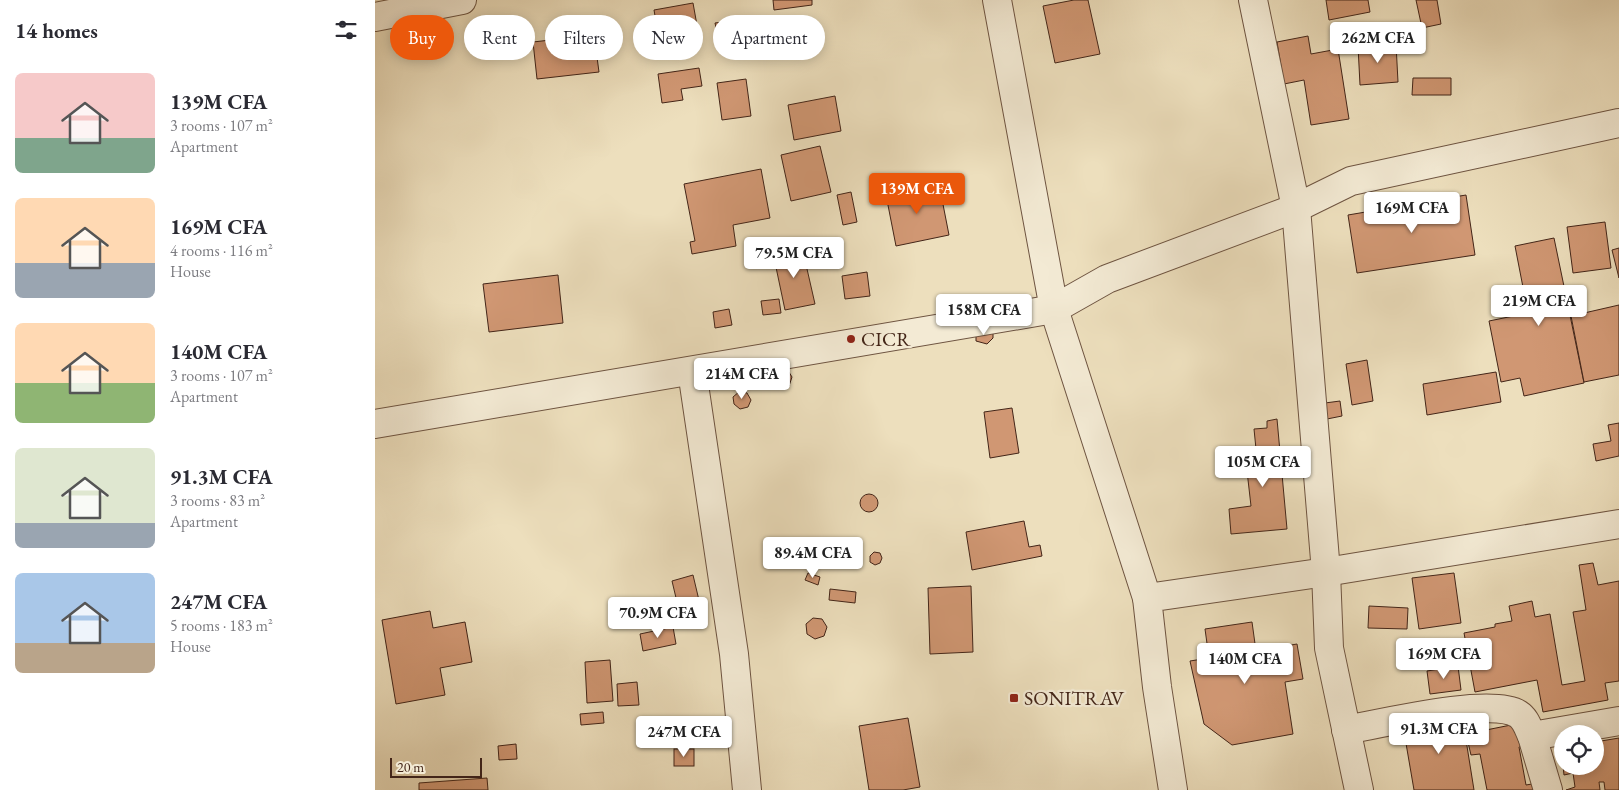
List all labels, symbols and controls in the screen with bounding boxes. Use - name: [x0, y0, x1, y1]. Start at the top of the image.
- chip: Buy: [390, 15, 454, 60]
- chip: Rent: [464, 15, 535, 60]
- chip: Filters: [545, 15, 623, 60]
- chip: New: [633, 15, 703, 60]
- chip: Apartment: [713, 15, 825, 60]
- icon: filters: [332, 16, 360, 44]
- text: 14 homes: [15, 17, 98, 44]
- pin: 262M CFA: [1326, 22, 1430, 64]
- text: 262M CFA: [1341, 27, 1415, 48]
- text: 139M CFA: [170, 88, 267, 115]
- icon: home: [55, 93, 115, 153]
- text: 3 rooms · 107 m²: [170, 115, 273, 136]
- text: Apartment: [170, 136, 238, 157]
- pin: 139M CFA: [865, 172, 969, 215]
- text: 139M CFA: [880, 178, 954, 199]
- pin: 169M CFA: [1360, 192, 1464, 234]
- text: 169M CFA: [1375, 197, 1449, 218]
- text: 169M CFA: [170, 213, 267, 240]
- icon: home: [55, 218, 115, 278]
- pin: 79.5M CFA: [737, 236, 851, 279]
- text: 4 rooms · 116 m²: [170, 240, 273, 261]
- text: 79.5M CFA: [755, 242, 833, 263]
- text: House: [170, 261, 211, 282]
- pin: 219M CFA: [1487, 284, 1591, 327]
- text: 219M CFA: [1502, 290, 1576, 311]
- pin: 158M CFA: [932, 294, 1036, 336]
- text: 158M CFA: [947, 299, 1021, 320]
- place label: CICR: [861, 326, 911, 352]
- marker: CICR: [845, 333, 857, 345]
- text: 140M CFA: [170, 338, 267, 365]
- icon: home: [55, 343, 115, 403]
- pin: 214M CFA: [690, 358, 794, 400]
- text: 214M CFA: [705, 363, 779, 384]
- text: 3 rooms · 107 m²: [170, 365, 273, 386]
- text: Apartment: [170, 386, 238, 407]
- pin: 105M CFA: [1211, 446, 1315, 488]
- text: 105M CFA: [1226, 451, 1300, 472]
- text: 91.3M CFA: [170, 463, 273, 490]
- icon: home: [55, 468, 115, 528]
- text: 3 rooms · 83 m²: [170, 490, 265, 511]
- text: Apartment: [170, 511, 238, 532]
- pin: 89.4M CFA: [756, 536, 870, 579]
- text: 89.4M CFA: [774, 542, 852, 563]
- text: 247M CFA: [170, 588, 267, 615]
- icon: home: [55, 593, 115, 653]
- pin: 70.9M CFA: [601, 596, 715, 639]
- text: 70.9M CFA: [619, 602, 697, 623]
- text: 5 rooms · 183 m²: [170, 615, 273, 636]
- text: House: [170, 636, 211, 657]
- pin: 169M CFA: [1392, 638, 1496, 680]
- pin: 140M CFA: [1193, 642, 1297, 685]
- text: 169M CFA: [1407, 643, 1481, 664]
- text: 140M CFA: [1208, 648, 1282, 669]
- place label: SONITRAV: [1024, 685, 1125, 711]
- marker: SONITRAV: [1008, 692, 1020, 704]
- pin: 91.3M CFA: [1382, 712, 1496, 755]
- pin: 247M CFA: [632, 716, 736, 758]
- text: 91.3M CFA: [1400, 718, 1478, 739]
- text: 247M CFA: [647, 721, 721, 742]
- map controls: [1554, 725, 1604, 775]
- button: locate: [1554, 725, 1604, 775]
- scale bar: [390, 755, 483, 778]
- text: 20 m: [397, 758, 424, 776]

